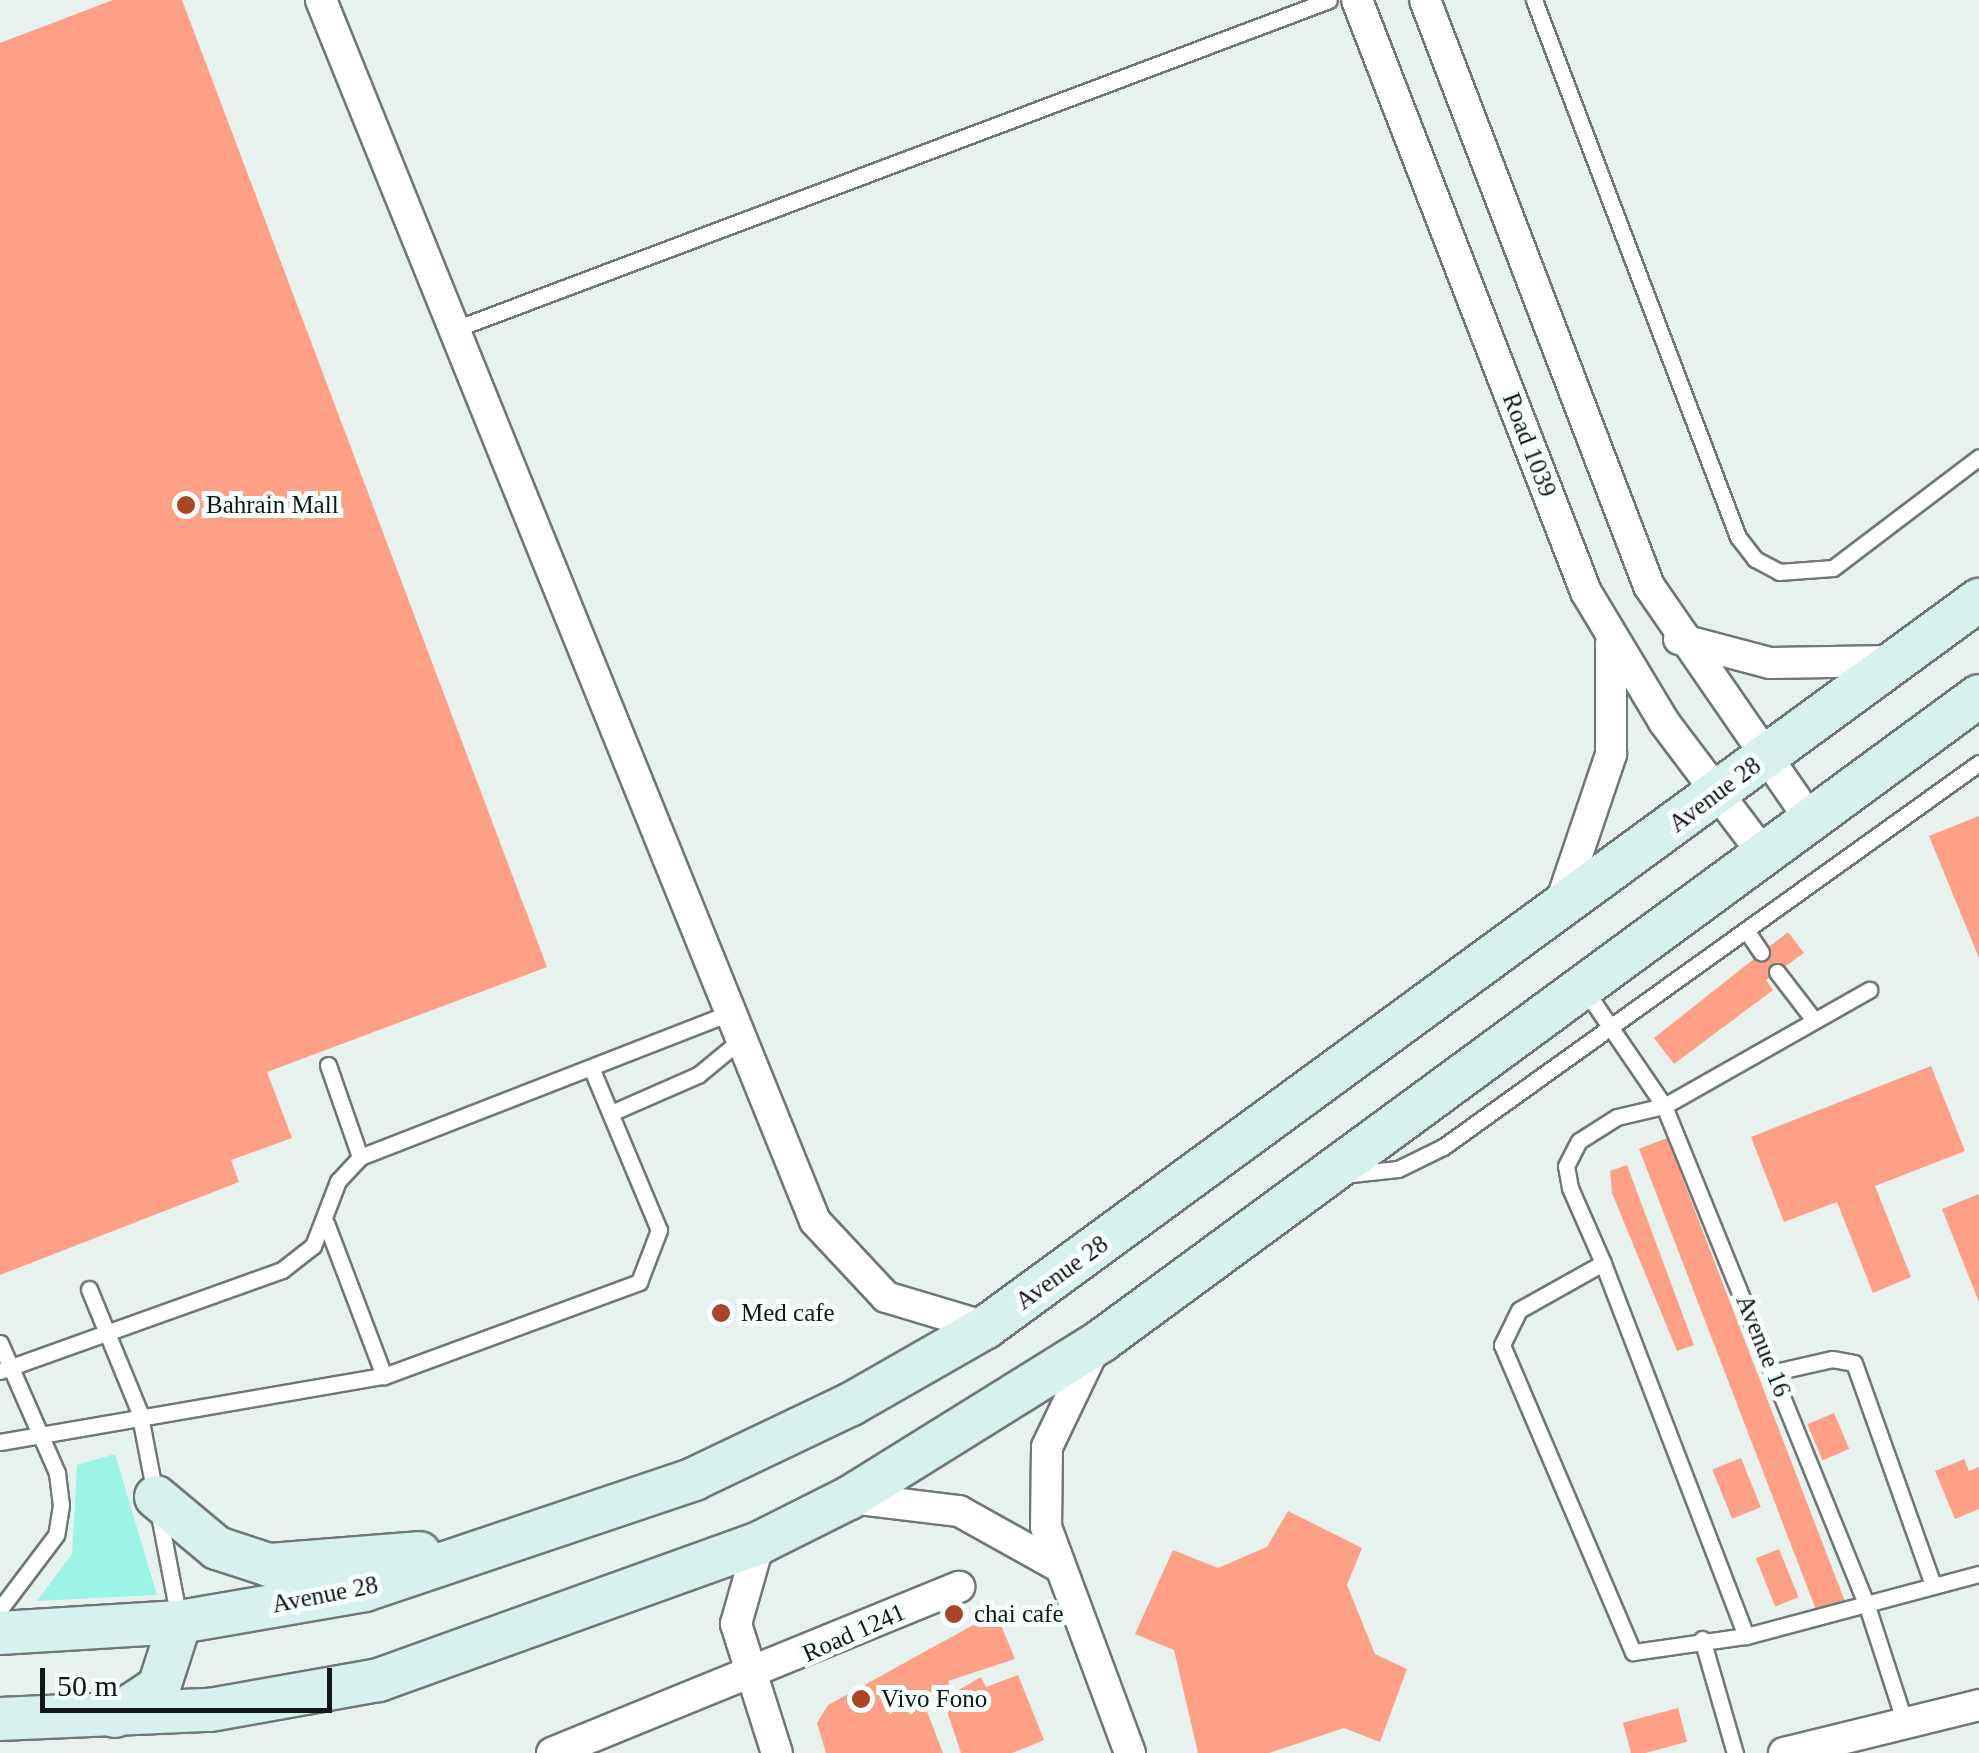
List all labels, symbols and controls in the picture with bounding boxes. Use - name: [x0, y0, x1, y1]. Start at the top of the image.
- street label: Road 1039: [1493, 383, 1565, 507]
- place label: Bahrain Mall: [206, 490, 360, 520]
- marker: Bahrain Mall: [175, 494, 197, 516]
- street label: Avenue 28: [1657, 746, 1773, 844]
- street label: Avenue 28: [1003, 1225, 1121, 1321]
- street label: Avenue 16: [1726, 1283, 1800, 1409]
- place label: Med cafe: [741, 1298, 848, 1328]
- marker: Med cafe: [710, 1302, 732, 1324]
- street label: Avenue 28: [262, 1569, 388, 1621]
- street label: Road 1241: [792, 1595, 916, 1671]
- place label: chai cafe: [974, 1599, 1079, 1629]
- marker: chai cafe: [943, 1603, 965, 1625]
- scale bar: [45, 1648, 338, 1710]
- text: 50 m: [57, 1669, 118, 1702]
- place label: Vivo Fono: [881, 1684, 999, 1714]
- marker: Vivo Fono: [850, 1688, 872, 1710]

